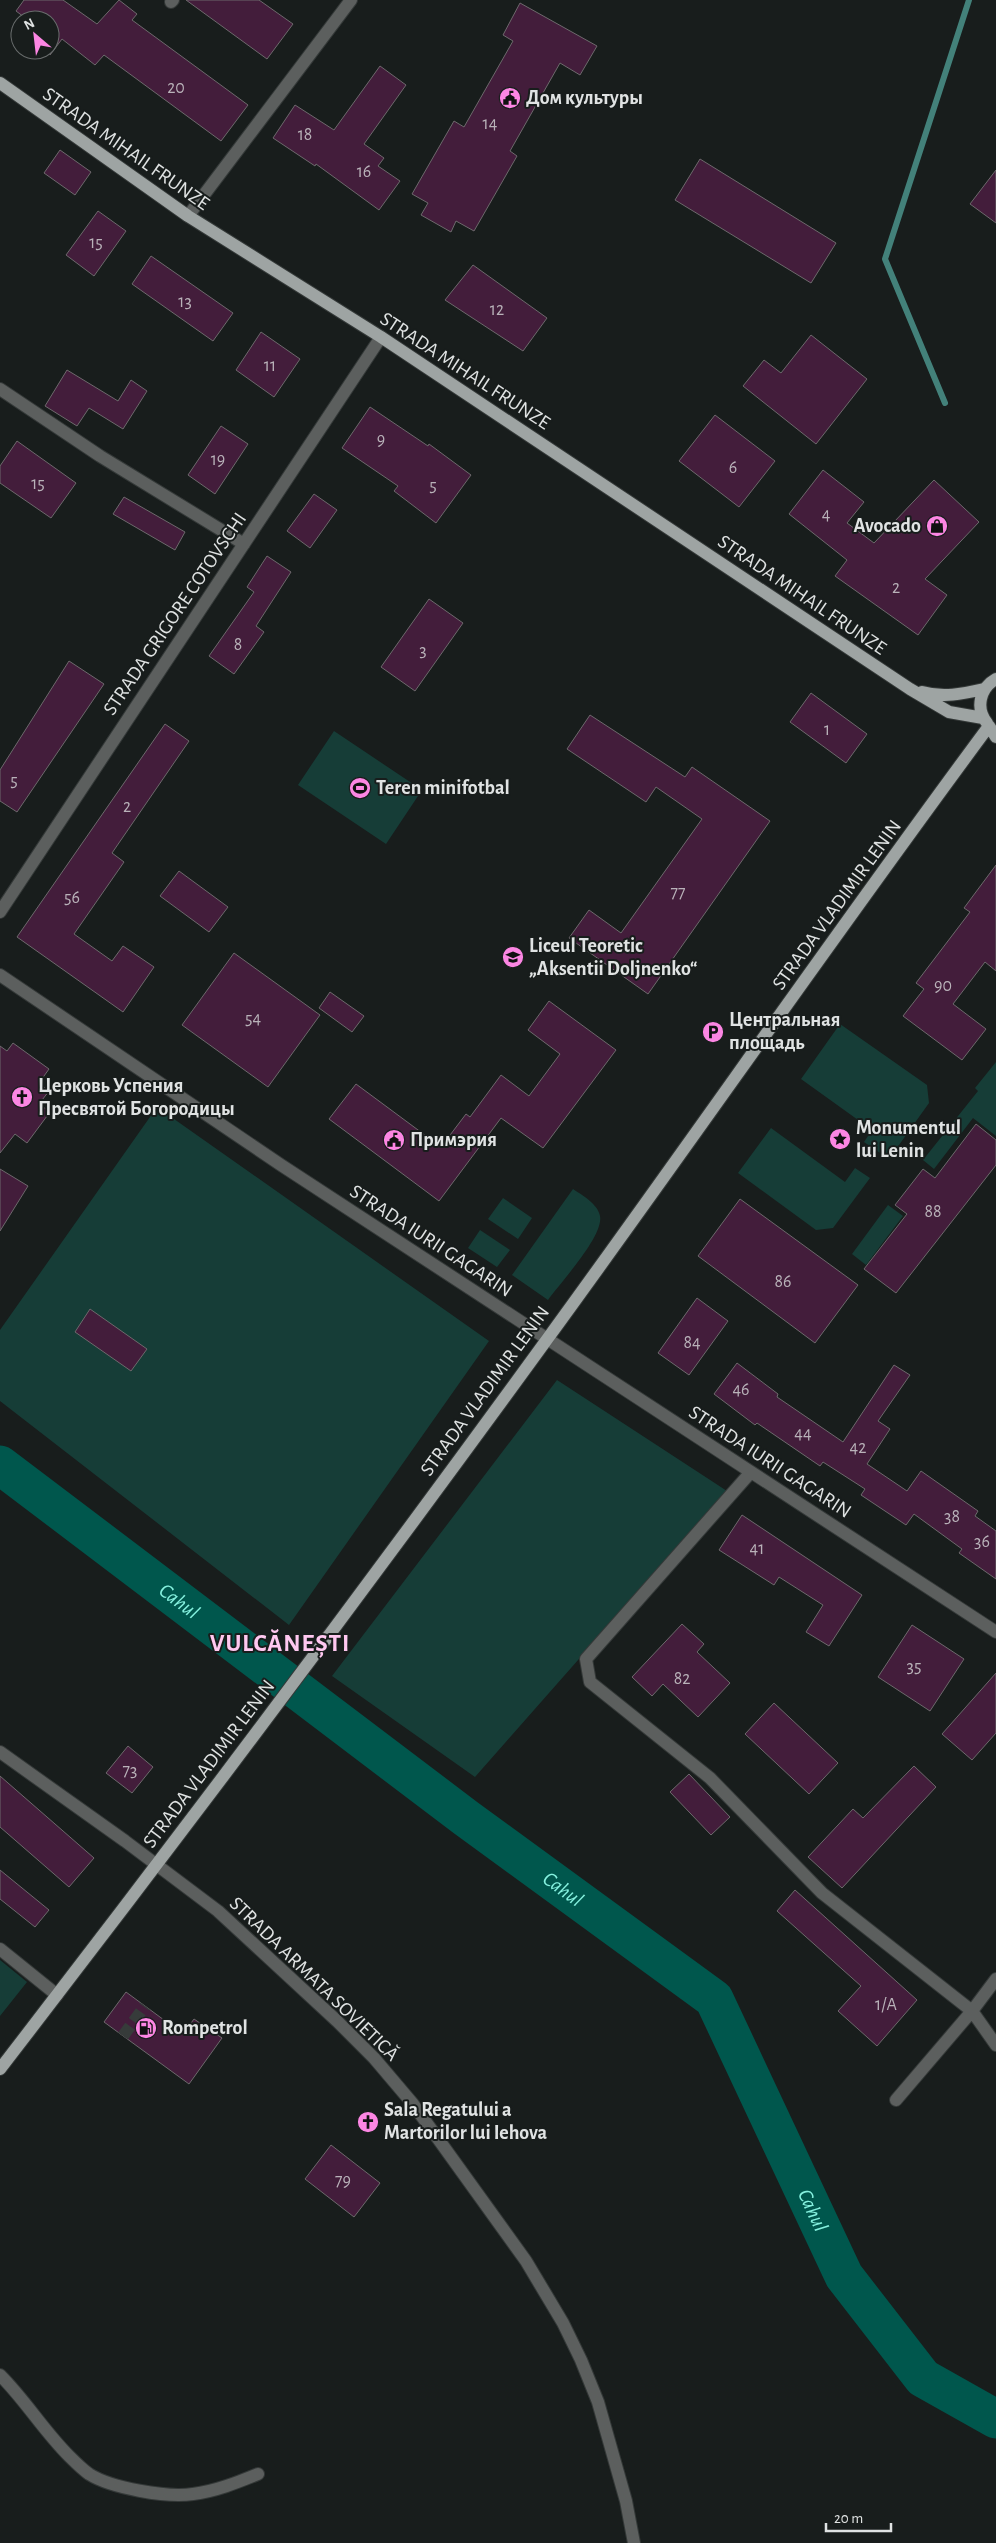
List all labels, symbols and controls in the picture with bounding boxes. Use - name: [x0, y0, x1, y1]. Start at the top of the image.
- north arrow: [10, 10, 60, 60]
- text: N: [22, 16, 37, 33]
- house number: 20: [167, 79, 185, 97]
- street label: STRADA MIHAIL FRUNZE: [39, 84, 213, 214]
- public building icon: Дом культуры: [498, 86, 522, 110]
- place label: Дом культуры: [526, 88, 643, 108]
- house number: 14: [483, 115, 498, 133]
- house number: 18: [298, 126, 312, 144]
- house number: 16: [357, 163, 371, 181]
- house number: 15: [89, 234, 103, 252]
- house number: 13: [178, 293, 192, 311]
- house number: 12: [490, 301, 504, 319]
- street label: STRADA MIHAIL FRUNZE: [376, 309, 554, 434]
- house number: 11: [264, 357, 276, 375]
- house number: 9: [377, 431, 385, 449]
- house number: 19: [211, 451, 225, 469]
- house number: 6: [729, 459, 737, 477]
- house number: 15: [31, 475, 45, 493]
- house number: 5: [429, 477, 437, 495]
- house number: 4: [822, 506, 831, 524]
- street label: STRADA GRIGORE COTOVSCHI: [100, 509, 250, 719]
- shop icon: Avocado: [925, 514, 949, 538]
- place label: Avocado: [853, 516, 921, 536]
- street label: STRADA MIHAIL FRUNZE: [714, 531, 890, 659]
- house number: 2: [892, 579, 900, 597]
- house number: 8: [234, 636, 242, 654]
- house number: 3: [419, 642, 427, 660]
- house number: 1: [824, 721, 830, 739]
- house number: 5: [10, 772, 18, 790]
- sports icon: Teren minifotbal: [348, 776, 372, 800]
- place label: Teren minifotbal: [376, 778, 510, 798]
- house number: 2: [123, 798, 131, 816]
- street label: STRADA VLADIMIR LENIN: [769, 816, 905, 994]
- house number: 77: [670, 884, 686, 902]
- house number: 56: [64, 889, 80, 907]
- place label: Liceul Teoretic „Aksentii Doljnenko“: [529, 936, 698, 979]
- school or university icon: Liceul Teoretic „Aksentii Doljnenko“: [501, 945, 525, 969]
- house number: 90: [934, 977, 952, 995]
- house number: 54: [245, 1010, 261, 1028]
- place label: Центральная площадь: [729, 1010, 840, 1053]
- parking icon: Центральная площадь: [701, 1020, 725, 1044]
- place label: Церковь Успения Пресвятой Богородицы: [38, 1076, 235, 1119]
- church icon: Церковь Успения Пресвятой Богородицы: [10, 1085, 34, 1109]
- place label: Monumentul lui Lenin: [856, 1118, 961, 1161]
- place icon: Monumentul lui Lenin: [828, 1127, 852, 1151]
- public building icon: Примэрия: [382, 1128, 406, 1152]
- place label: Примэрия: [410, 1130, 497, 1150]
- street label: STRADA IURII GAGARIN: [346, 1181, 516, 1301]
- house number: 88: [924, 1203, 942, 1221]
- house number: 86: [775, 1273, 792, 1291]
- street label: STRADA VLADIMIR LENIN: [417, 1302, 553, 1480]
- house number: 84: [683, 1334, 701, 1352]
- house number: 46: [732, 1381, 750, 1399]
- street label: STRADA IURII GAGARIN: [685, 1402, 855, 1522]
- house number: 44: [794, 1425, 812, 1443]
- house number: 42: [850, 1439, 866, 1457]
- house number: 38: [944, 1508, 960, 1526]
- house number: 36: [974, 1533, 990, 1551]
- house number: 41: [750, 1540, 764, 1558]
- water label: Cahul: [155, 1579, 203, 1623]
- district label: VULCĂNEȘTI: [210, 1629, 350, 1658]
- house number: 35: [907, 1658, 921, 1676]
- house number: 82: [674, 1670, 690, 1688]
- street label: STRADA VLADIMIR LENIN: [139, 1676, 279, 1852]
- house number: 73: [123, 1762, 137, 1780]
- water label: Cahul: [539, 1867, 587, 1911]
- street label: STRADA ARMATA SOVIETICĂ: [226, 1892, 403, 2065]
- house number: 1/A: [875, 1996, 897, 2014]
- fuel station icon: Rompetrol: [134, 2016, 158, 2040]
- place label: Rompetrol: [162, 2018, 248, 2038]
- place label: Sala Regatului a Martorilor lui Iehova: [384, 2100, 548, 2143]
- church icon: Sala Regatului a Martorilor lui Iehova: [356, 2110, 380, 2134]
- house number: 79: [335, 2172, 351, 2190]
- water label: Cahul: [794, 2186, 832, 2235]
- scale bar: [826, 2500, 891, 2532]
- text: 20 m: [834, 2511, 863, 2526]

